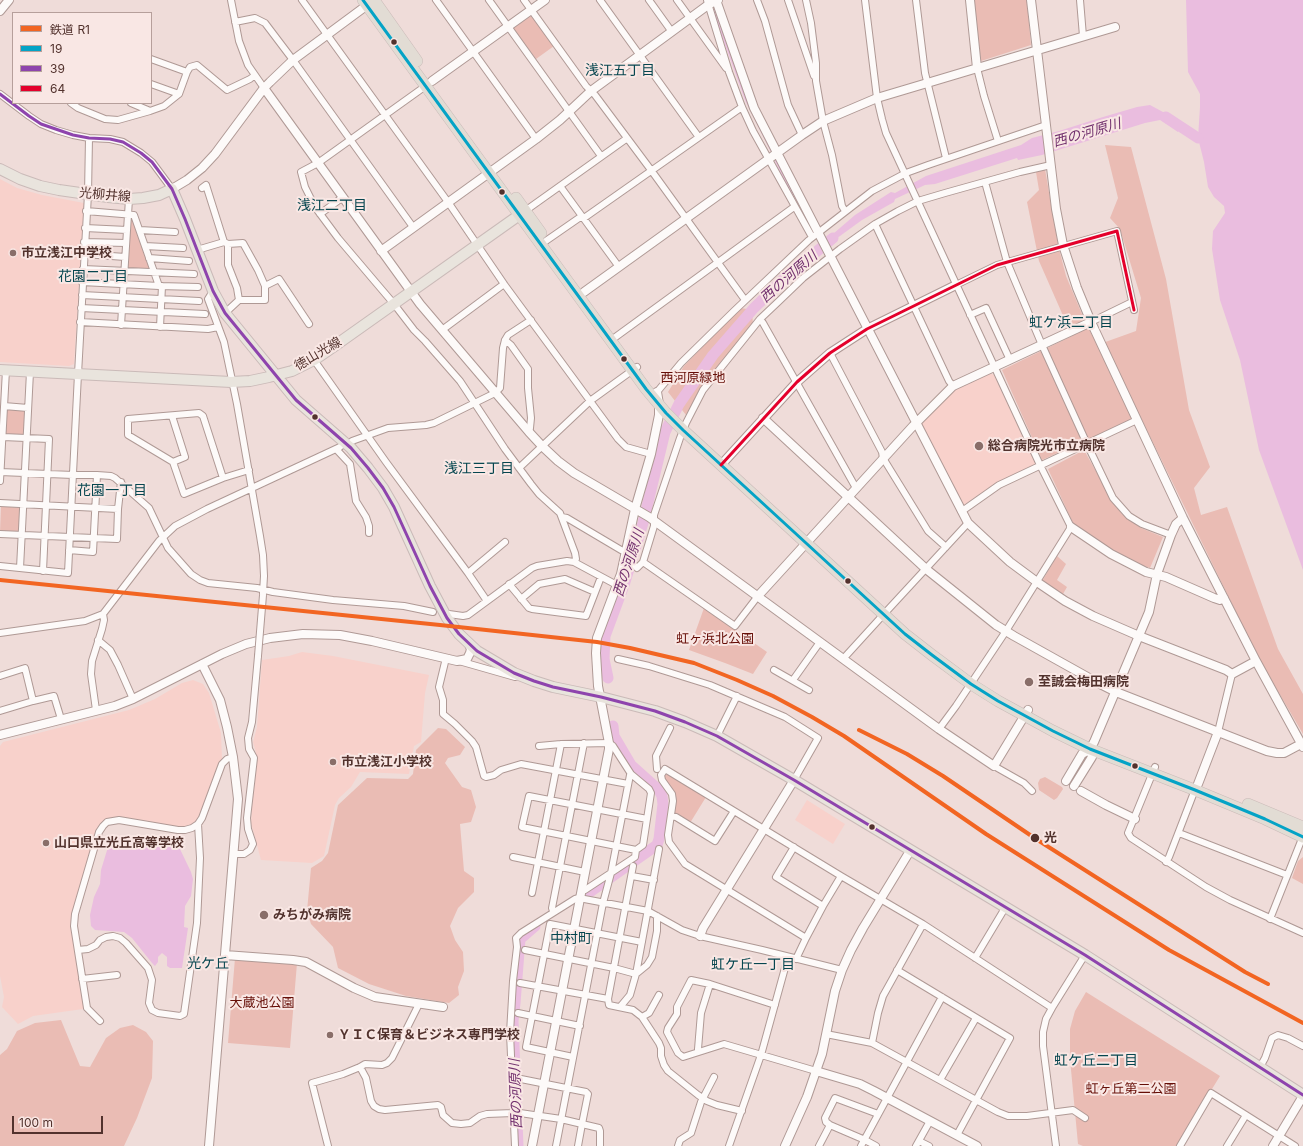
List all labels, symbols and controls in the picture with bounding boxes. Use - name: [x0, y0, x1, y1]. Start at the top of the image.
- legend: [12, 12, 152, 104]
- text: 鉄道 R1: [50, 22, 90, 37]
- unlabelled marker: [389, 37, 399, 47]
- text: 19: [50, 41, 62, 56]
- text: 39: [50, 61, 65, 76]
- district label: 浅江五丁目: [585, 63, 655, 79]
- text: 64: [50, 81, 65, 96]
- water label: 西の河原川: [1051, 115, 1123, 151]
- street label: 光柳井線: [78, 185, 132, 205]
- unlabelled marker: [497, 187, 507, 197]
- district label: 浅江二丁目: [297, 198, 367, 214]
- place label: 市立浅江中学校: [21, 245, 112, 261]
- marker: 市立浅江中学校: [8, 248, 18, 258]
- water label: 西の河原川: [757, 248, 821, 306]
- district label: 花園二丁目: [58, 269, 128, 285]
- district label: 虹ケ浜二丁目: [1029, 315, 1113, 331]
- street label: 徳山光線: [292, 334, 344, 374]
- unlabelled marker: [619, 354, 629, 364]
- park label: 西河原緑地: [661, 370, 725, 386]
- unlabelled marker: [310, 412, 320, 422]
- place label: 総合病院光市立病院: [988, 438, 1105, 454]
- marker: 総合病院光市立病院: [973, 440, 985, 452]
- district label: 浅江三丁目: [444, 461, 514, 477]
- district label: 花園一丁目: [77, 483, 147, 499]
- water label: 西の河原川: [610, 527, 648, 599]
- unlabelled marker: [843, 576, 853, 586]
- park label: 虹ヶ浜北公園: [676, 631, 754, 647]
- place label: 至誠会梅田病院: [1038, 674, 1129, 690]
- marker: 至誠会梅田病院: [1023, 676, 1035, 688]
- place label: 市立浅江小学校: [341, 754, 432, 770]
- marker: 市立浅江小学校: [328, 757, 338, 767]
- unlabelled marker: [1130, 761, 1140, 771]
- unlabelled marker: [867, 822, 877, 832]
- place label: 光: [1044, 830, 1057, 846]
- marker: 光: [1029, 832, 1041, 844]
- place label: 山口県立光丘高等学校: [54, 835, 184, 851]
- marker: 山口県立光丘高等学校: [41, 838, 51, 848]
- place label: みちがみ病院: [273, 907, 351, 923]
- marker: みちがみ病院: [258, 909, 270, 921]
- district label: 中村町: [550, 931, 592, 947]
- district label: 光ケ丘: [187, 956, 229, 972]
- district label: 虹ケ丘一丁目: [711, 957, 795, 973]
- park label: 大蔵池公園: [230, 995, 294, 1011]
- place label: ＹＩＣ保育＆ビジネス専門学校: [338, 1027, 520, 1043]
- marker: ＹＩＣ保育＆ビジネス専門学校: [325, 1030, 335, 1040]
- district label: 虹ケ丘二丁目: [1054, 1053, 1138, 1069]
- water label: 西の河原川: [506, 1059, 526, 1129]
- park label: 虹ヶ丘第二公園: [1086, 1081, 1176, 1097]
- scale bar: [14, 1108, 105, 1134]
- text: 100 m: [19, 1115, 53, 1130]

